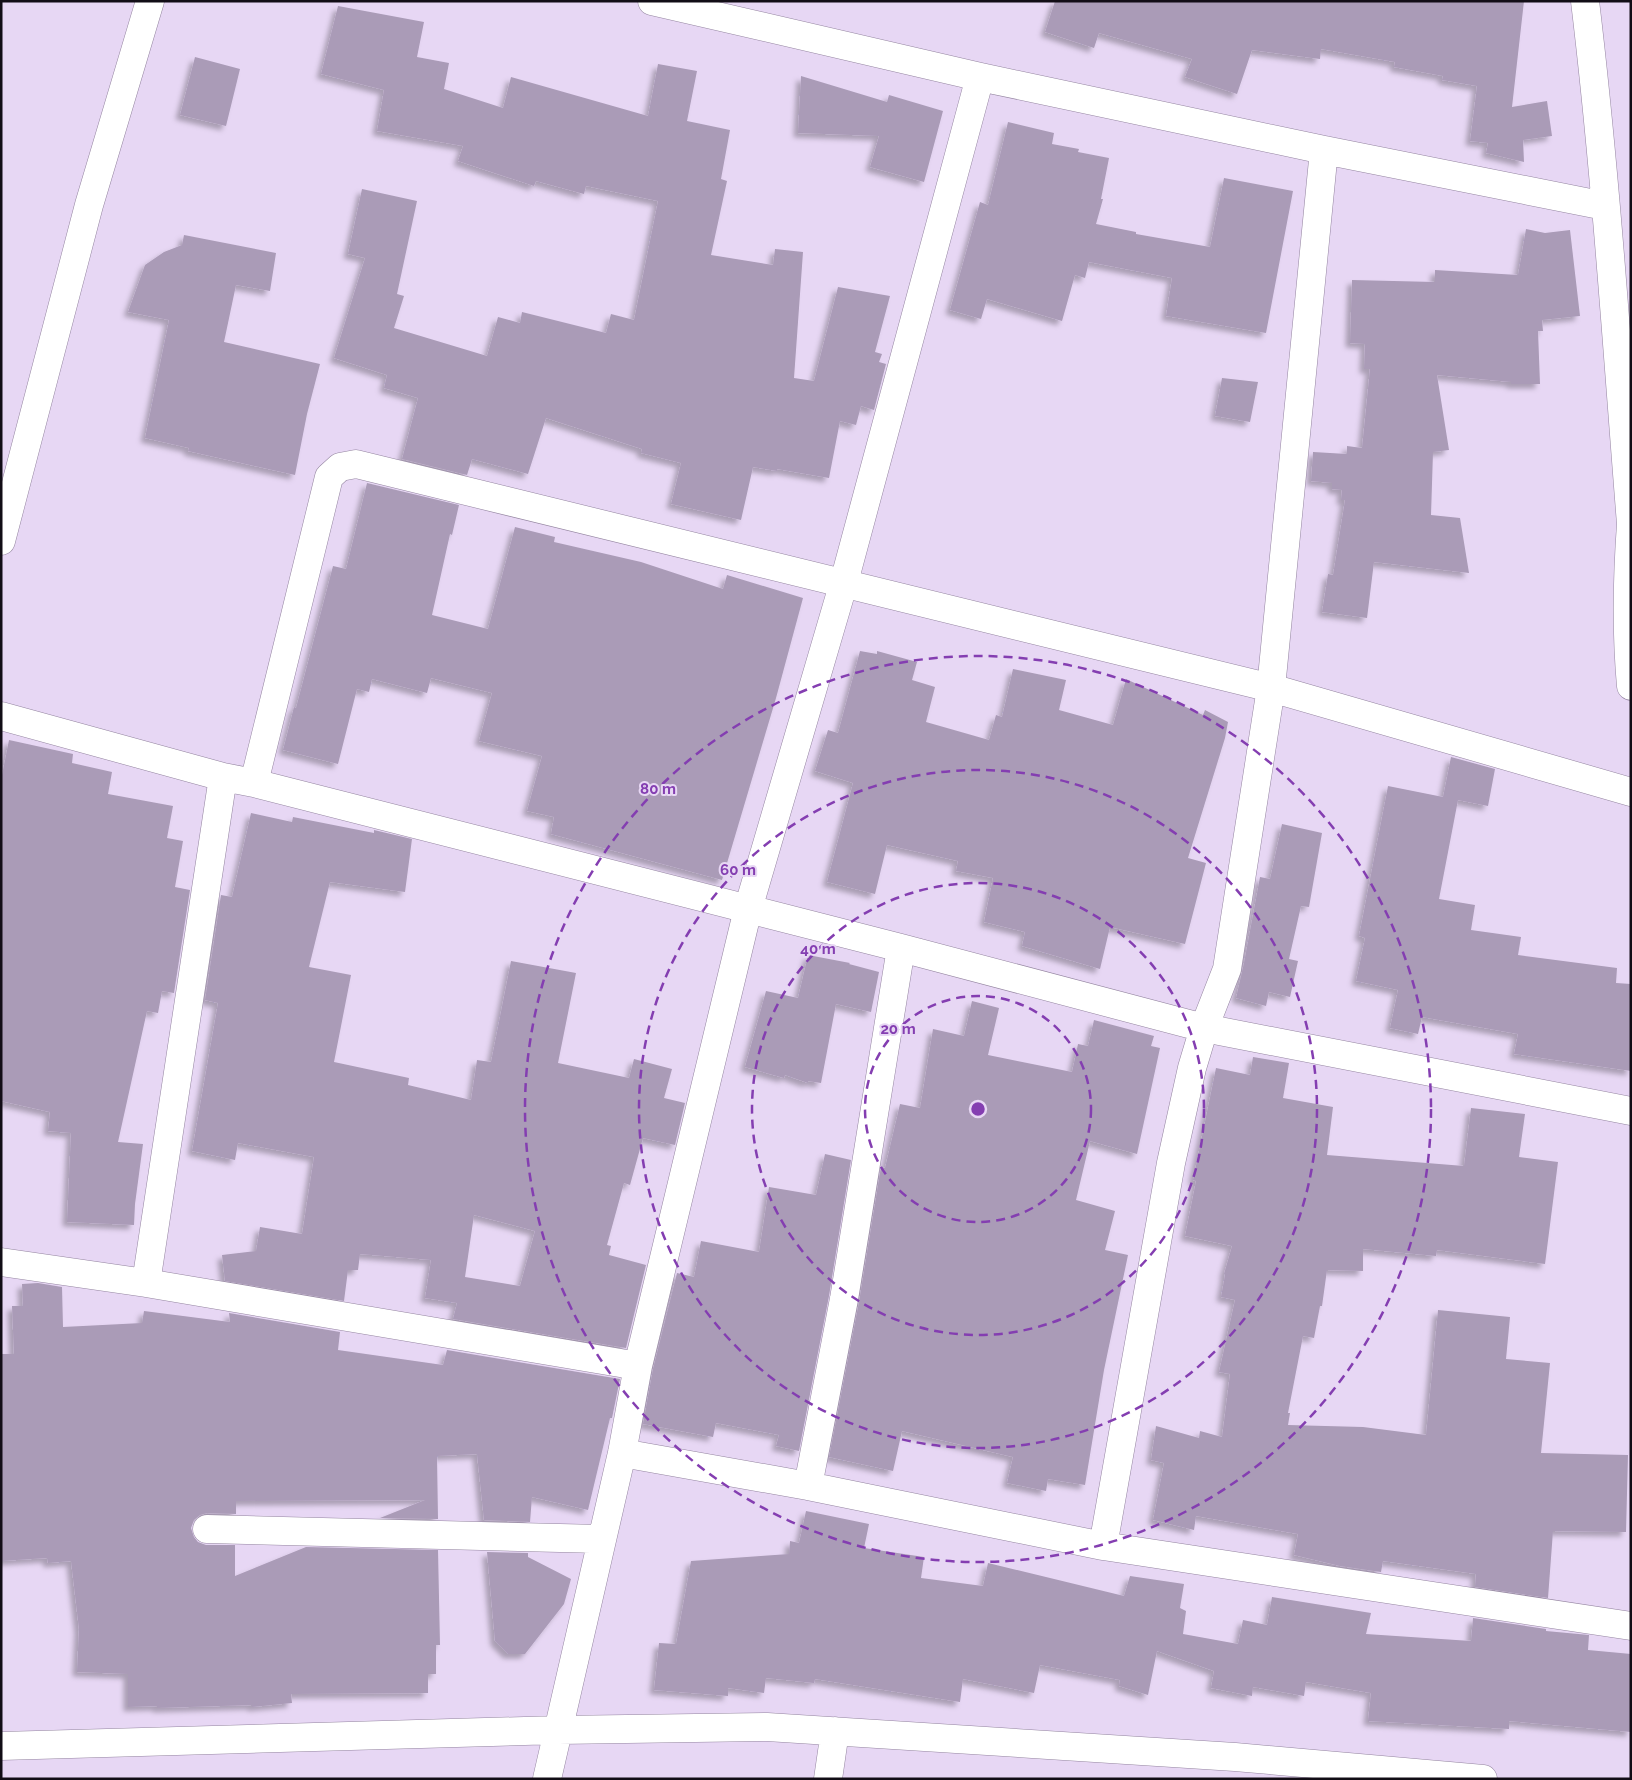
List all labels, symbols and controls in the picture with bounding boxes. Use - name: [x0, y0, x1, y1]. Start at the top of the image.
- text: 80 m: [640, 780, 676, 798]
- text: 60 m: [720, 861, 756, 879]
- text: 40 m: [800, 940, 836, 958]
- text: 20 m: [880, 1020, 916, 1038]
- centre of rings: [969, 1100, 987, 1118]

